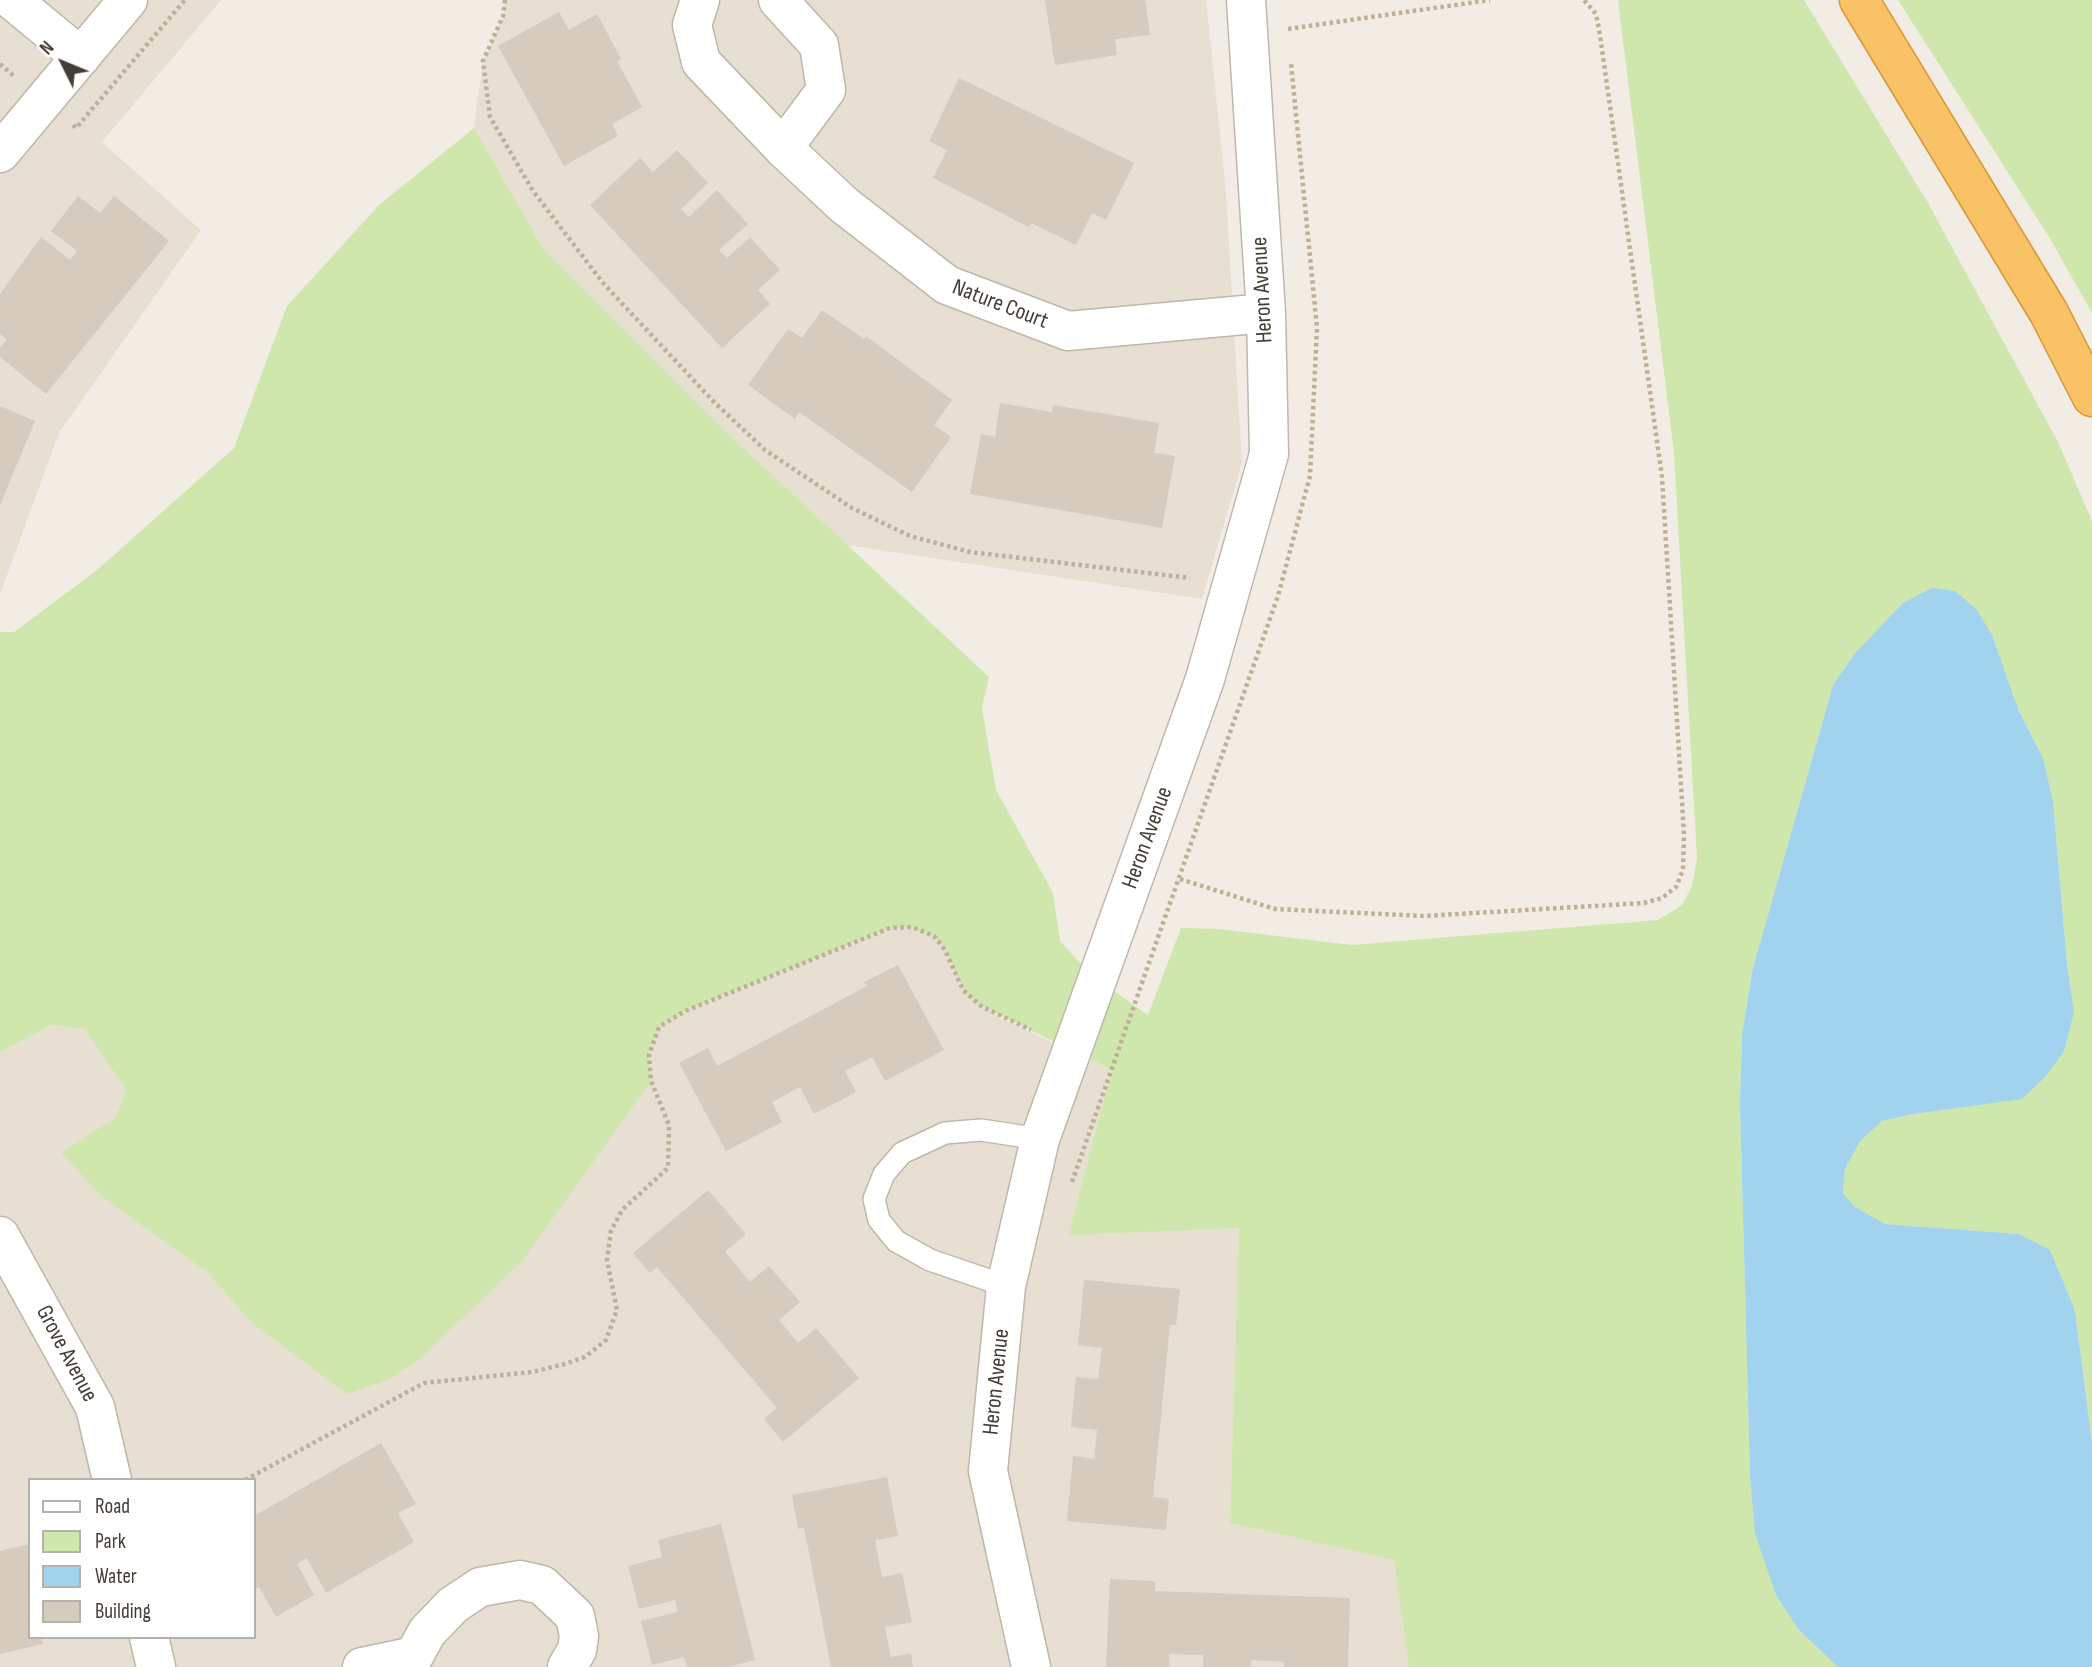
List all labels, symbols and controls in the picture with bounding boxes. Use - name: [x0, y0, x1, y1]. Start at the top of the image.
- north arrow: [28, 28, 98, 98]
- text: N: [35, 37, 59, 60]
- street label: Heron Avenue: [1246, 236, 1280, 344]
- street label: Nature Court: [948, 274, 1052, 336]
- street label: Heron Avenue: [1117, 783, 1179, 893]
- street label: Grove Avenue: [29, 1301, 103, 1407]
- street label: Heron Avenue: [978, 1328, 1016, 1436]
- legend: [28, 1478, 256, 1639]
- text: Road: [95, 1494, 130, 1519]
- text: Park: [95, 1529, 126, 1554]
- text: Water: [95, 1564, 137, 1589]
- text: Building: [95, 1599, 151, 1624]

